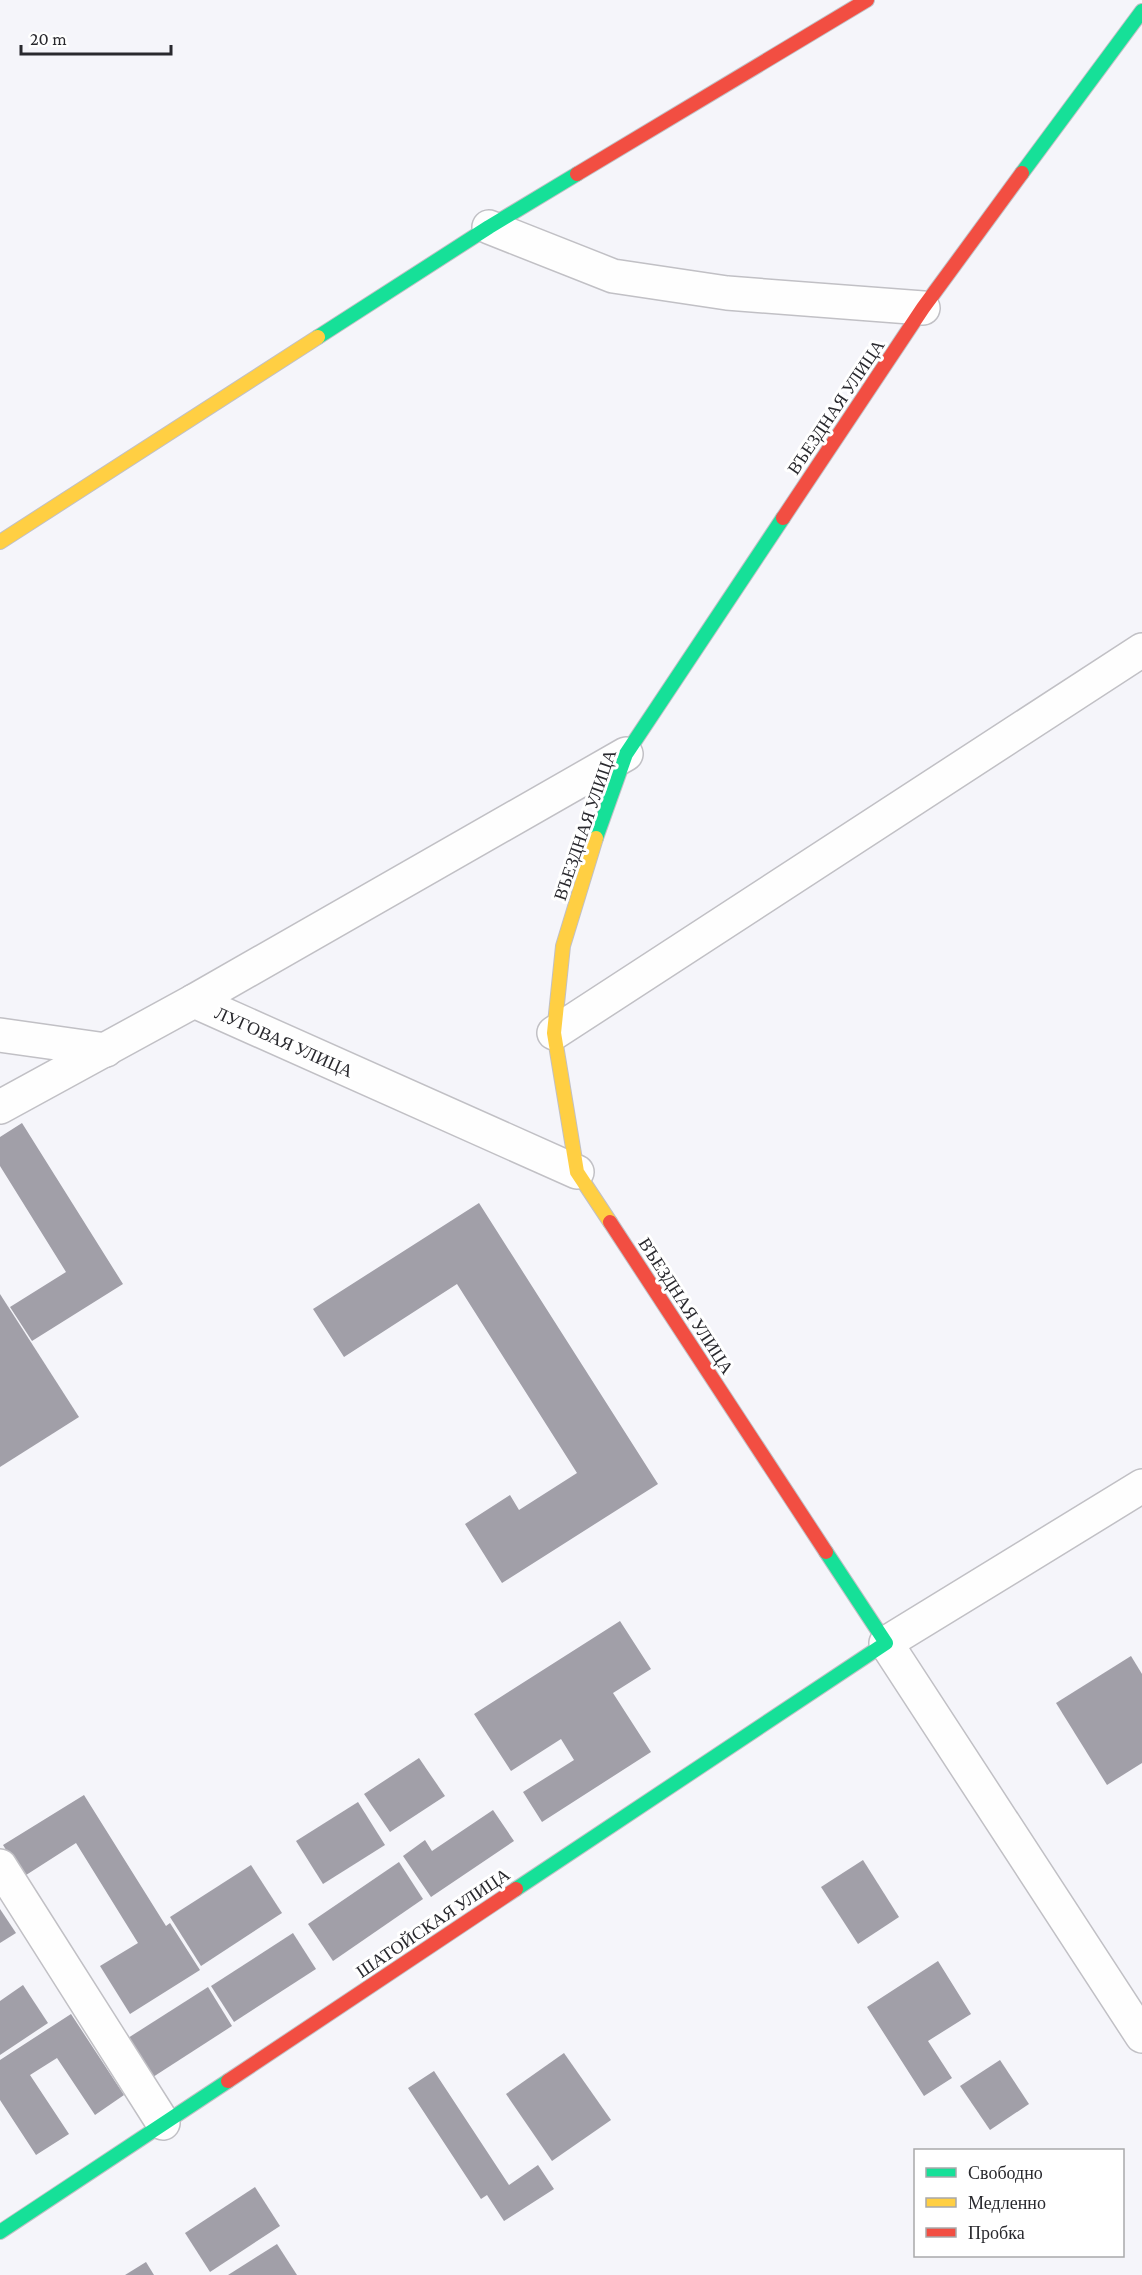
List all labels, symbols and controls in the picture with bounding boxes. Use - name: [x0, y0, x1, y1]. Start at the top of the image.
- scale bar: [21, 18, 171, 56]
- text: 20 m: [30, 29, 67, 49]
- street label: ВЪЕЗДНАЯ УЛИЦА: [783, 336, 889, 478]
- street label: ВЪЕЗДНАЯ УЛИЦА: [550, 747, 620, 903]
- street label: ЛУГОВАЯ УЛИЦА: [212, 1003, 356, 1081]
- street label: ВЪЕЗДНАЯ УЛИЦА: [634, 1234, 738, 1378]
- street label: ШАТОЙСКАЯ УЛИЦА: [353, 1864, 513, 1982]
- legend: [914, 2149, 1124, 2257]
- text: Свободно: [968, 2163, 1043, 2183]
- text: Медленно: [968, 2193, 1046, 2213]
- text: Пробка: [968, 2223, 1025, 2243]

